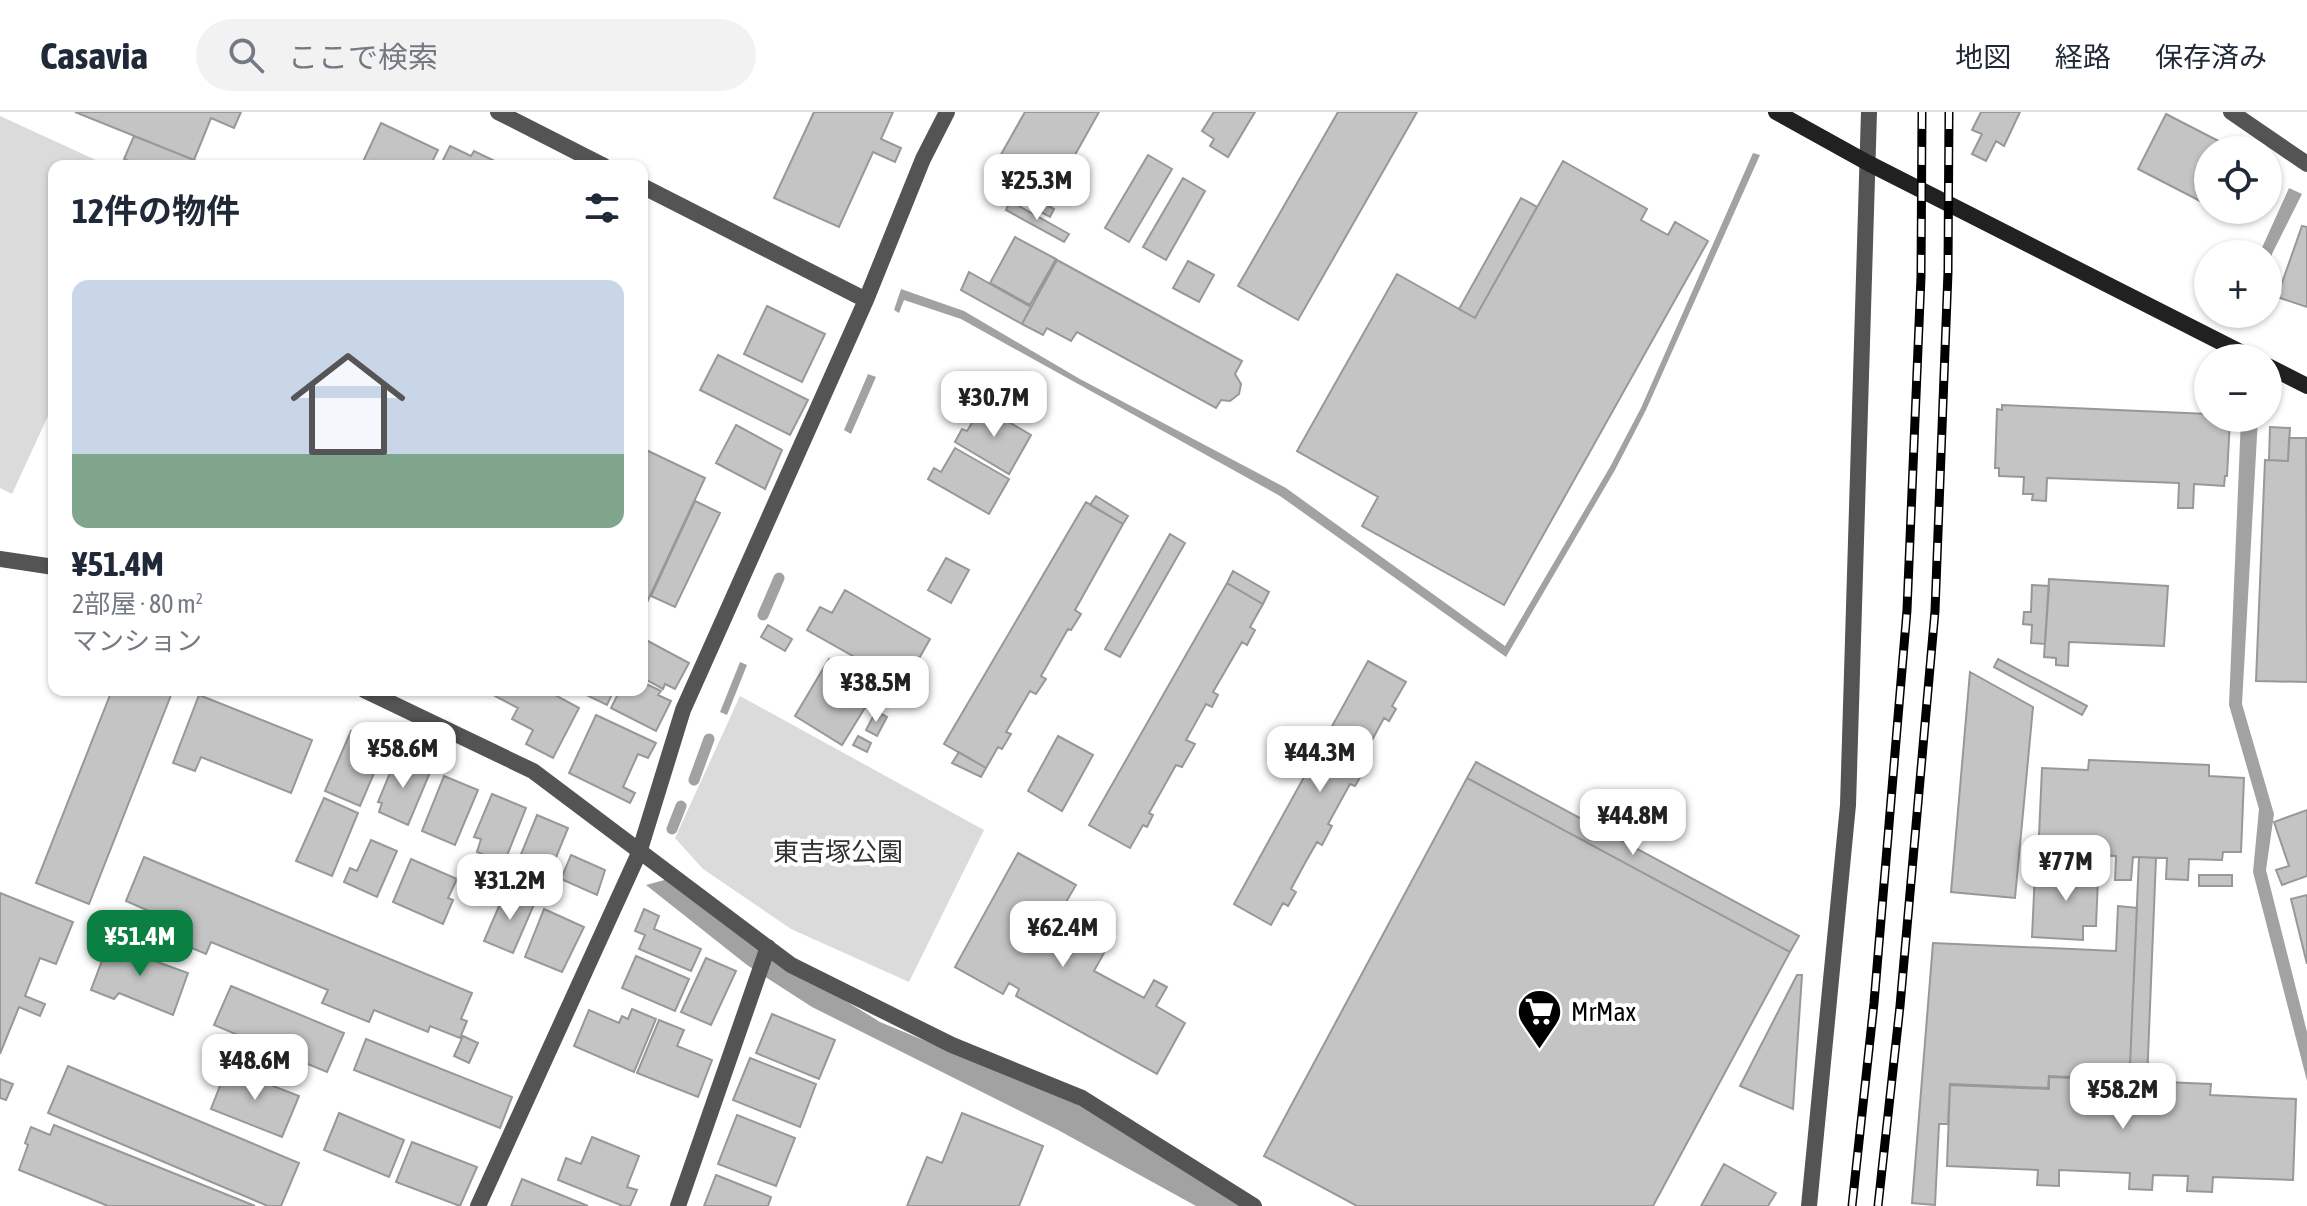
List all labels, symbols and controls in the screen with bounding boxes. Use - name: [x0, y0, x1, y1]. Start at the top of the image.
- search box: [196, 19, 756, 91]
- icon: search: [224, 33, 268, 77]
- text: Casavia: [40, 34, 148, 77]
- text: ここで検索: [288, 40, 438, 74]
- text: 地図: [1955, 41, 2011, 73]
- text: 経路: [2055, 41, 2111, 73]
- text: 保存済み: [2155, 41, 2267, 73]
- map controls: [2194, 136, 2282, 432]
- button: locate: [2194, 136, 2282, 224]
- pin: ¥25.3M: [972, 154, 1102, 222]
- text: ¥25.3M: [1002, 165, 1072, 195]
- icon: filters: [580, 186, 624, 230]
- text: 12件の物件: [72, 191, 240, 230]
- button: +: [2194, 240, 2282, 328]
- icon: home: [276, 332, 420, 476]
- button: −: [2194, 344, 2282, 432]
- pin: ¥30.7M: [929, 371, 1059, 439]
- text: ¥30.7M: [959, 382, 1029, 412]
- text: ¥51.4M: [72, 544, 164, 583]
- text: 2部屋 · 80 m²: [72, 589, 203, 619]
- text: マンション: [72, 626, 202, 656]
- pin: ¥38.5M: [811, 656, 941, 724]
- text: ¥38.5M: [841, 667, 911, 697]
- pin: ¥58.6M: [338, 722, 468, 790]
- pin: ¥44.3M: [1255, 726, 1385, 794]
- text: ¥58.6M: [368, 733, 438, 763]
- text: ¥44.3M: [1285, 737, 1355, 767]
- pin: ¥44.8M: [1568, 789, 1698, 857]
- text: ¥44.8M: [1598, 800, 1668, 830]
- pin: ¥77M: [2019, 835, 2113, 903]
- park label: 東吉塚公園: [773, 837, 903, 867]
- text: ¥77M: [2039, 846, 2093, 876]
- pin: ¥31.2M: [445, 854, 575, 922]
- text: ¥31.2M: [475, 865, 545, 895]
- pin: ¥62.4M: [998, 901, 1128, 969]
- pin: ¥51.4M: [75, 910, 205, 978]
- text: ¥62.4M: [1028, 912, 1098, 942]
- text: ¥51.4M: [105, 921, 175, 951]
- supermarket icon: MrMax: [1516, 988, 1564, 1051]
- place label: MrMax: [1571, 997, 1637, 1027]
- pin: ¥48.6M: [190, 1034, 320, 1102]
- text: ¥48.6M: [220, 1045, 290, 1075]
- pin: ¥58.2M: [2058, 1063, 2188, 1131]
- text: ¥58.2M: [2088, 1074, 2158, 1104]

